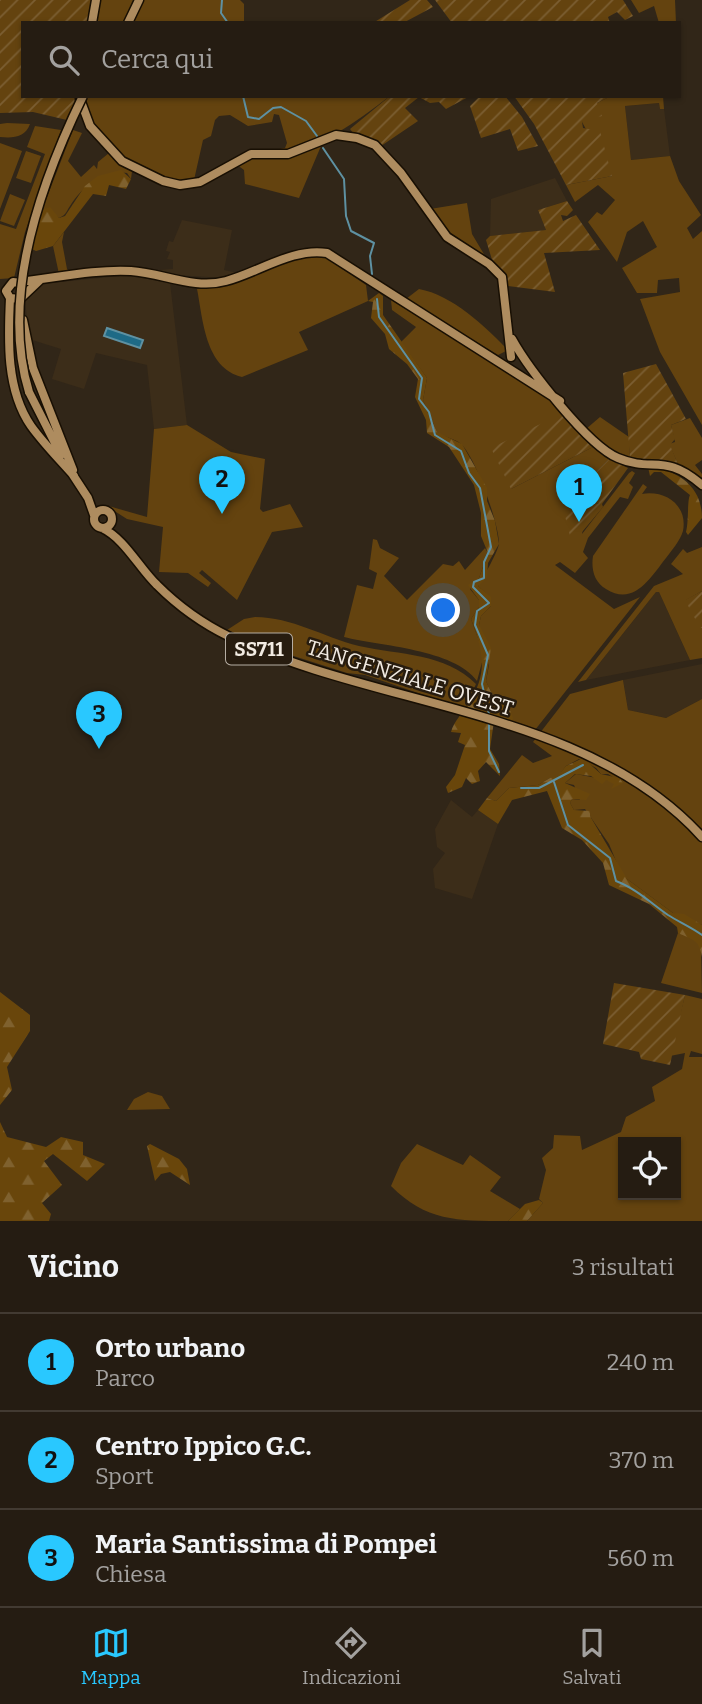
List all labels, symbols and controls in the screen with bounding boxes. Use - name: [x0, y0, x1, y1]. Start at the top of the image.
- search box: [21, 21, 681, 98]
- icon: search: [45, 41, 83, 79]
- text: Cerca qui: [101, 44, 213, 75]
- pin: 2: [199, 456, 245, 514]
- pin: 1: [556, 464, 602, 522]
- your location: [426, 593, 460, 627]
- road number: SS711: [226, 634, 292, 664]
- street label: TANGENZIALE OVEST: [304, 634, 516, 722]
- pin: 3: [76, 691, 122, 749]
- map controls: [618, 1137, 681, 1200]
- button: locate: [618, 1137, 681, 1200]
- text: Vicino: [28, 1249, 119, 1285]
- text: 3 risultati: [572, 1253, 674, 1281]
- text: Orto urbano: [95, 1333, 245, 1364]
- text: 1: [46, 1348, 56, 1376]
- text: 240 m: [607, 1348, 674, 1376]
- text: Parco: [95, 1364, 155, 1392]
- text: Centro Ippico G.C.: [95, 1431, 312, 1462]
- text: 2: [45, 1446, 57, 1474]
- text: 370 m: [608, 1446, 674, 1474]
- text: Sport: [95, 1462, 154, 1490]
- text: Maria Santissima di Pompei: [95, 1529, 437, 1560]
- text: 3: [44, 1544, 58, 1572]
- text: 560 m: [607, 1544, 674, 1572]
- text: Chiesa: [95, 1560, 166, 1588]
- tab: Mappa: [81, 1624, 141, 1689]
- tab: Indicazioni: [302, 1624, 401, 1689]
- tab: Salvati: [562, 1624, 621, 1689]

